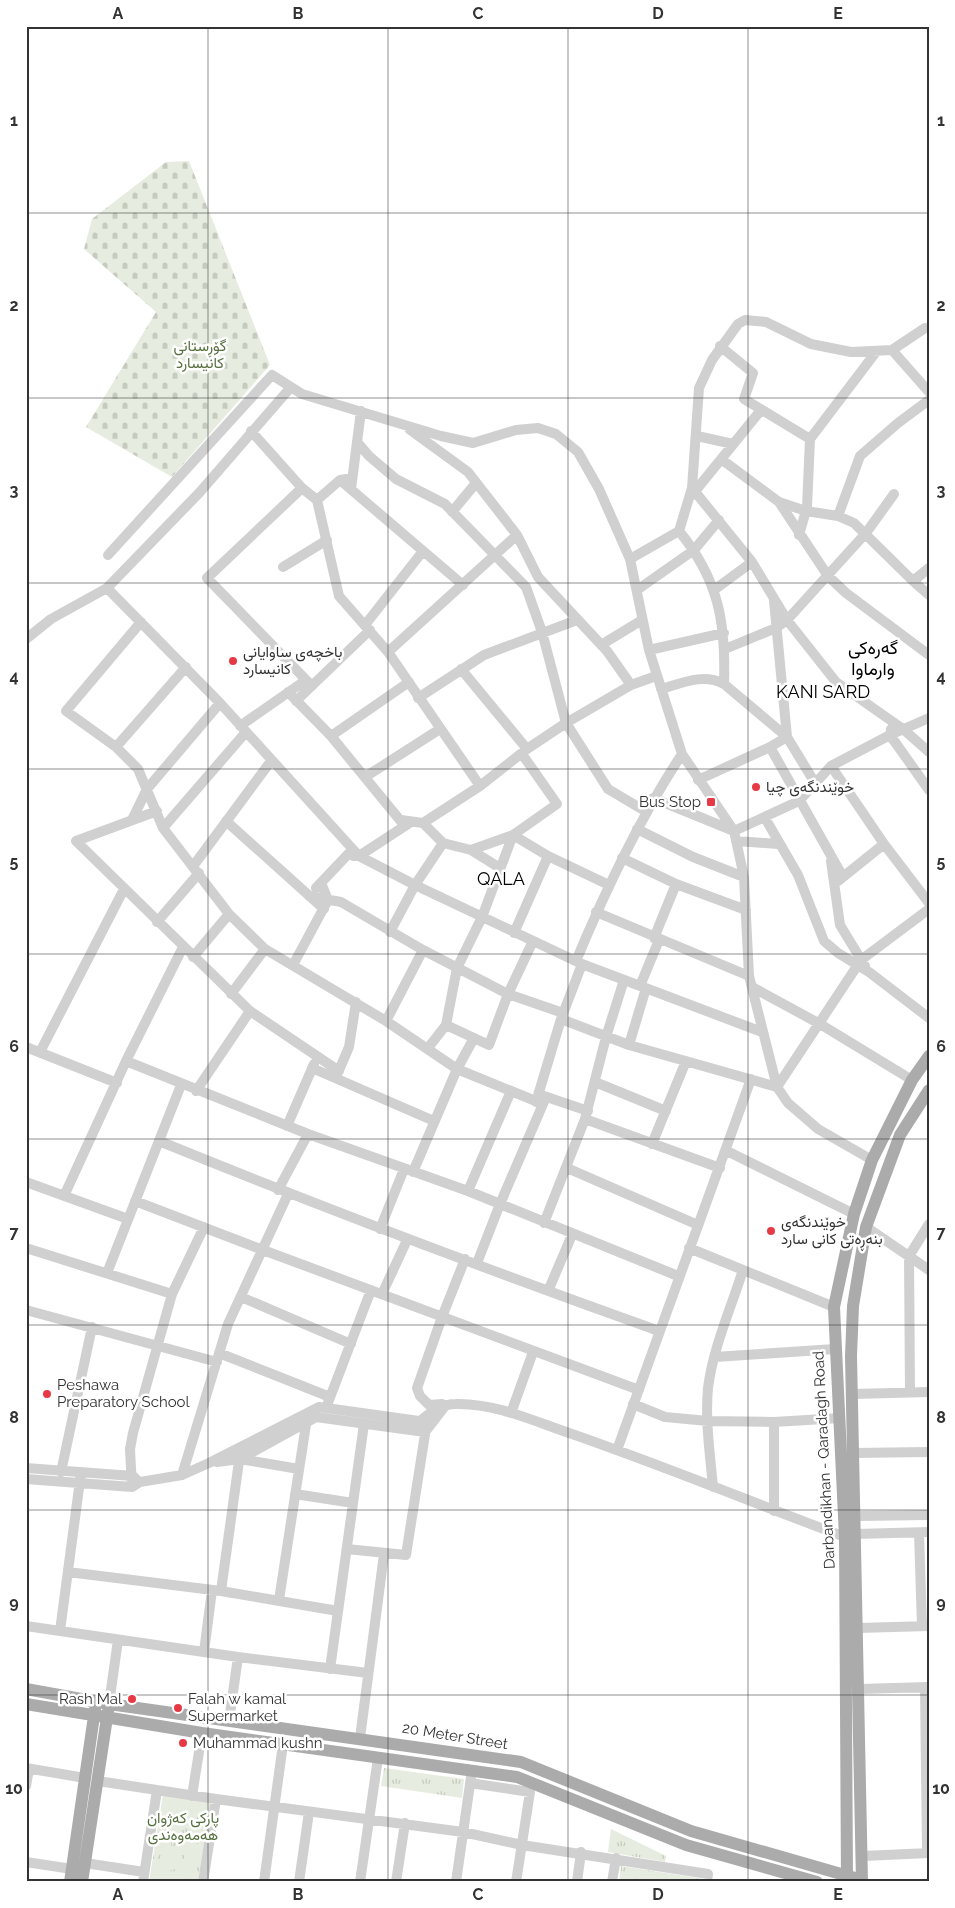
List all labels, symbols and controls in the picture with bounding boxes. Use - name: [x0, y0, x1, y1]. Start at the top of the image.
- text: A: [113, 4, 124, 23]
- text: B: [293, 4, 304, 23]
- text: C: [473, 4, 484, 23]
- text: D: [652, 4, 664, 23]
- text: E: [833, 4, 843, 23]
- text: 1: [10, 111, 18, 130]
- text: 1: [937, 111, 945, 130]
- text: 2: [9, 296, 19, 315]
- text: 2: [936, 296, 946, 315]
- park label: گۆڕستانی کانیسارد: [174, 337, 227, 372]
- text: 3: [10, 481, 19, 500]
- text: 3: [937, 481, 946, 500]
- district label: گەرەکی وارماوا: [848, 637, 898, 680]
- place label: باخچەی ساوایانی کانیسارد: [243, 643, 342, 678]
- marker: باخچەی ساوایانی کانیسارد: [227, 655, 239, 667]
- text: 4: [9, 667, 19, 686]
- text: 4: [936, 667, 946, 686]
- district label: KANI SARD: [776, 681, 870, 702]
- place label: خوێندنگەی چیا: [766, 778, 854, 797]
- marker: خوێندنگەی چیا: [750, 781, 762, 793]
- place label: Bus Stop: [639, 793, 701, 811]
- marker: Bus Stop: [705, 796, 717, 808]
- text: 5: [10, 852, 19, 871]
- text: 5: [937, 852, 946, 871]
- district label: QALA: [477, 868, 525, 889]
- text: 6: [9, 1037, 19, 1056]
- text: 6: [936, 1037, 946, 1056]
- place label: خوێندنگەی بنەڕەتی کانی سارد: [781, 1213, 883, 1251]
- text: 7: [10, 1223, 19, 1242]
- text: 7: [937, 1223, 946, 1242]
- marker: خوێندنگەی بنەڕەتی کانی سارد: [765, 1225, 777, 1237]
- street label: Darbandikhan - Qaradagh Road: [809, 1350, 839, 1570]
- place label: Peshawa Preparatory School: [57, 1376, 191, 1411]
- marker: Peshawa Preparatory School: [41, 1388, 53, 1400]
- text: 8: [9, 1408, 19, 1427]
- text: 8: [936, 1408, 946, 1427]
- text: 9: [9, 1593, 19, 1612]
- text: 9: [936, 1593, 946, 1612]
- place label: Rash Mal: [59, 1690, 123, 1708]
- place label: Falah w kamal Supermarket: [188, 1690, 287, 1725]
- marker: Rash Mal: [126, 1693, 138, 1705]
- marker: Falah w kamal Supermarket: [172, 1702, 184, 1714]
- street label: 20 Meter Street: [401, 1719, 509, 1753]
- place label: Muhammad kushn: [193, 1734, 322, 1752]
- marker: Muhammad kushn: [177, 1737, 189, 1749]
- text: 10: [5, 1779, 23, 1798]
- text: 10: [932, 1779, 950, 1798]
- park label: پارکی کەژوان هەمەوەندی: [147, 1809, 219, 1845]
- text: A: [113, 1885, 124, 1904]
- text: B: [293, 1885, 304, 1904]
- text: C: [473, 1885, 484, 1904]
- text: D: [652, 1885, 664, 1904]
- text: E: [833, 1885, 843, 1904]

